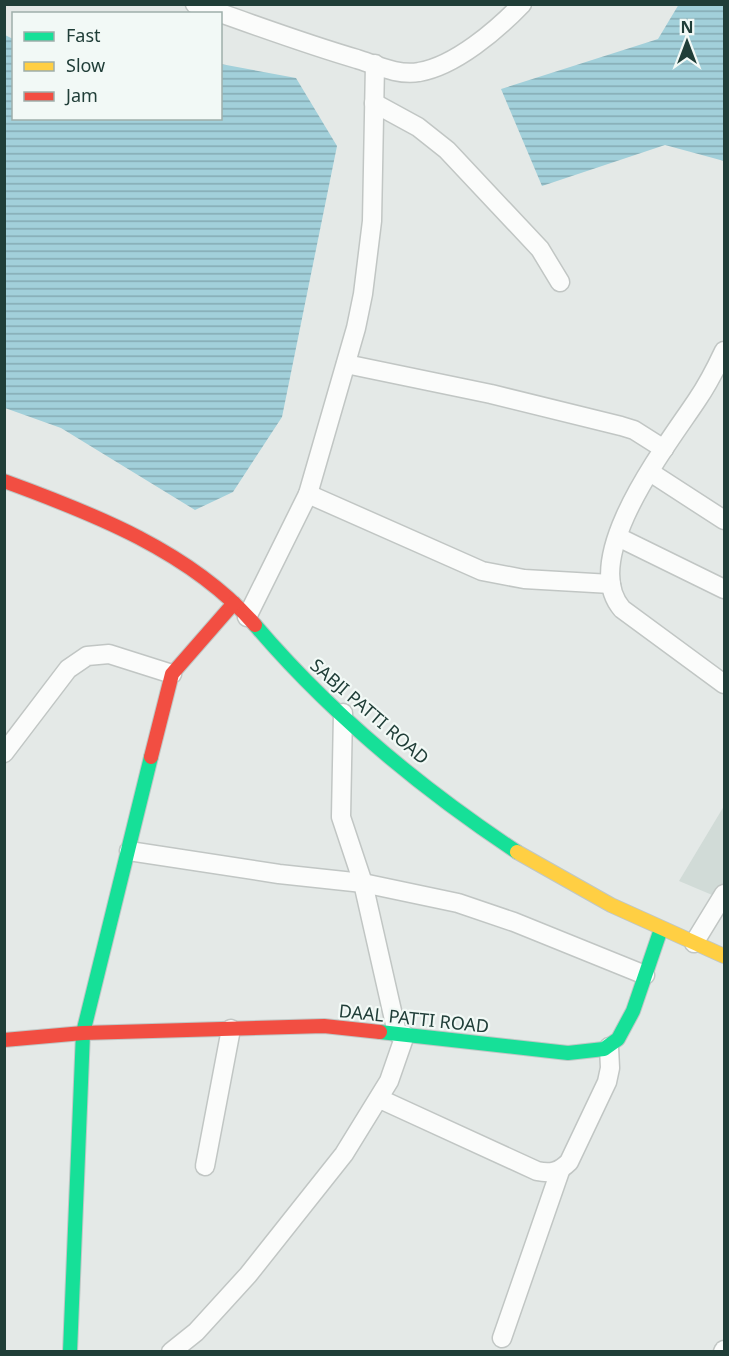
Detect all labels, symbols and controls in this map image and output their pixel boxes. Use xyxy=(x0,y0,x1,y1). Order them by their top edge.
legend xyxy=(12,12,222,120)
north arrow xyxy=(657,12,717,72)
text: N xyxy=(680,16,694,38)
text: Fast xyxy=(66,23,101,47)
text: Slow xyxy=(66,53,105,77)
text: Jam xyxy=(64,83,98,107)
street label: SABJI PATTI ROAD xyxy=(306,653,434,769)
street label: DAAL PATTI ROAD xyxy=(338,998,490,1038)

